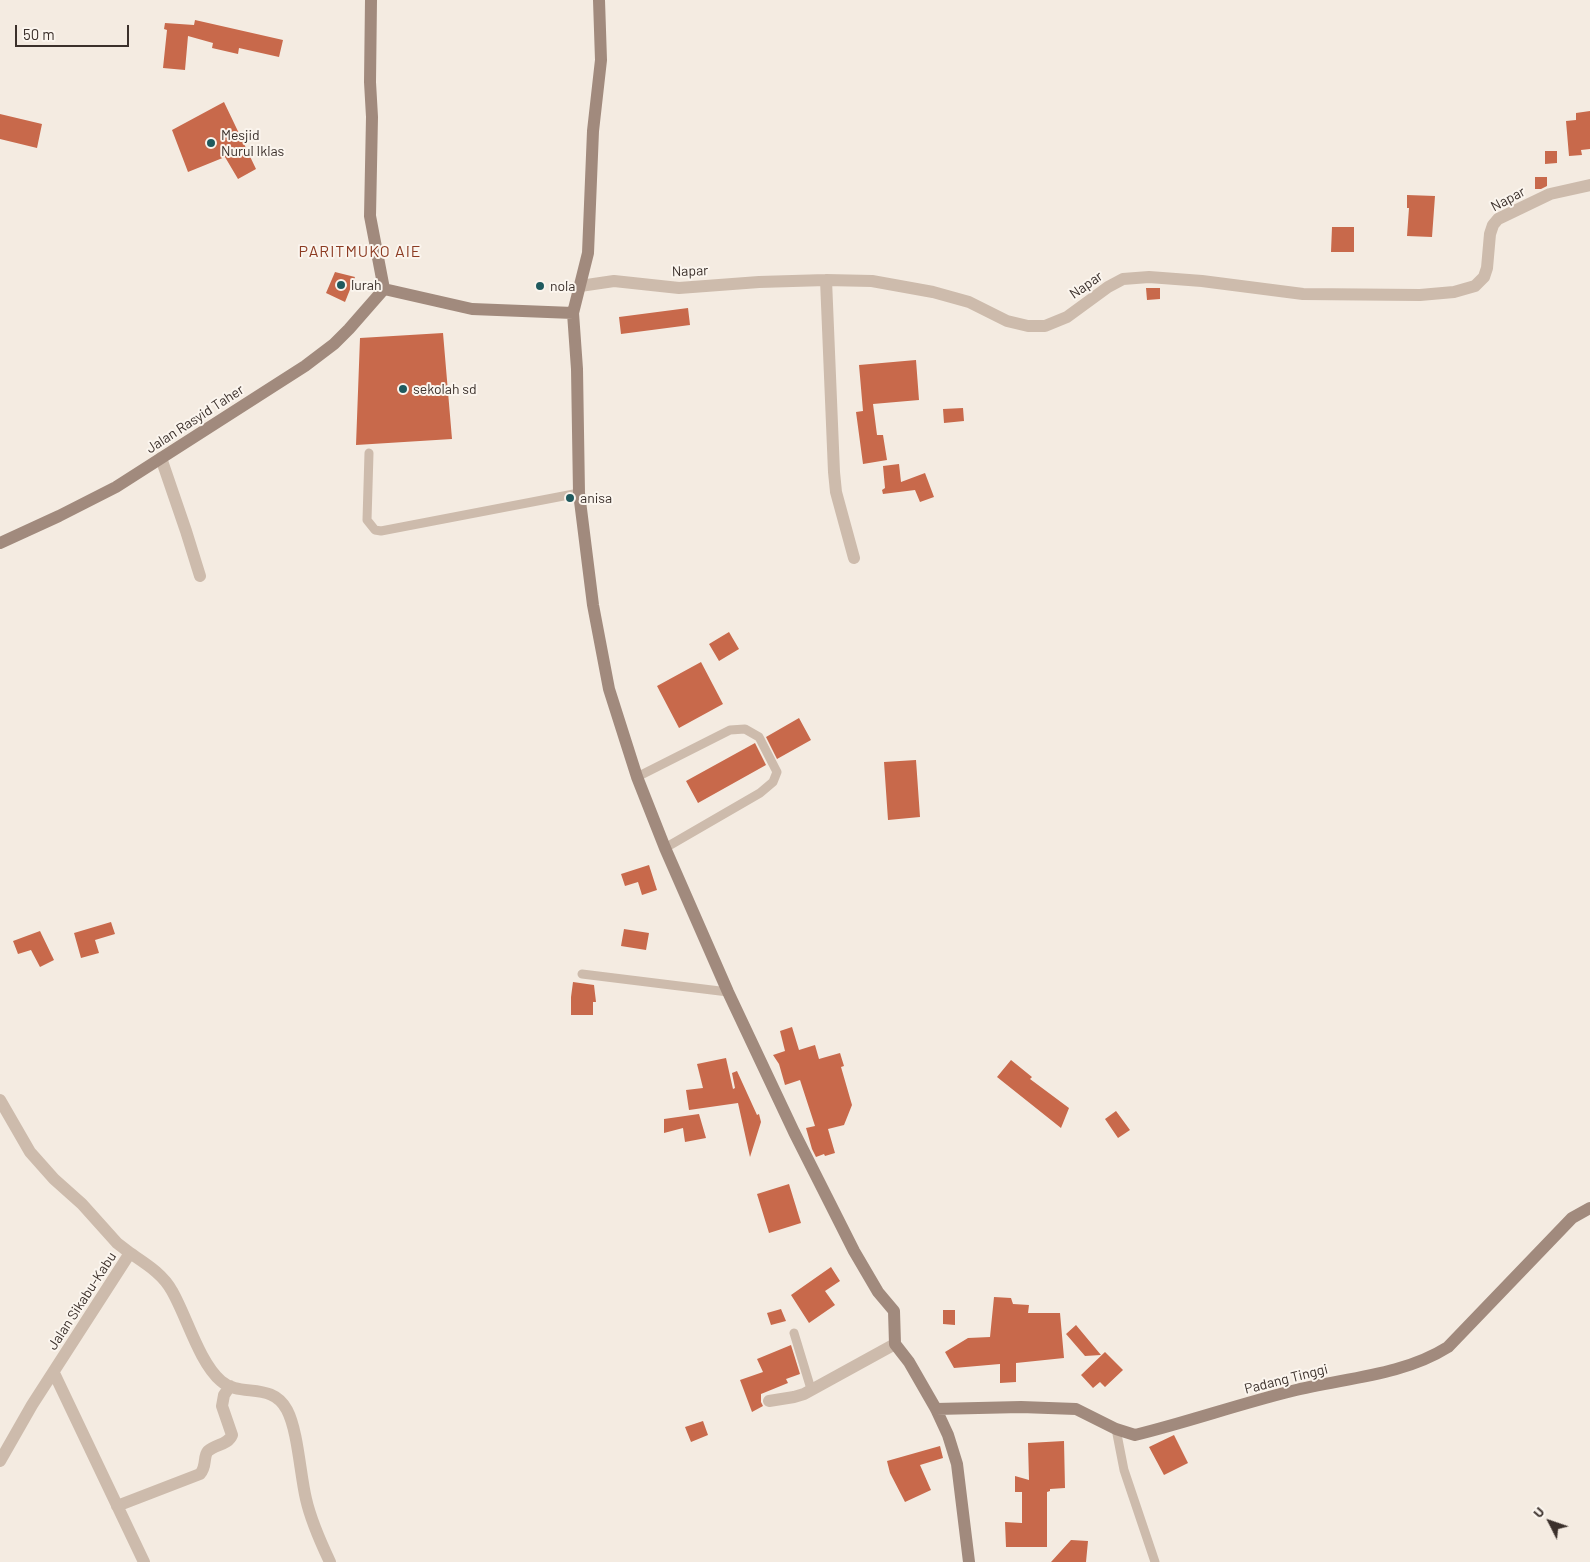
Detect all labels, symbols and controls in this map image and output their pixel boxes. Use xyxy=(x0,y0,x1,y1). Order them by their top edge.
scale bar xyxy=(18,15,131,47)
text: 50 m xyxy=(23,25,55,43)
place label: Mesjid Nurul Iklas xyxy=(221,127,284,160)
marker: Mesjid Nurul Iklas xyxy=(205,137,217,149)
street label: Napar xyxy=(1488,183,1528,215)
district label: PARITMUKO AIE xyxy=(297,242,423,262)
street label: Napar xyxy=(671,262,709,280)
street label: Napar xyxy=(1066,268,1106,302)
place label: lurah xyxy=(351,277,381,293)
place label: nola xyxy=(550,278,575,294)
marker: lurah xyxy=(335,279,347,291)
marker: nola xyxy=(534,280,546,292)
street label: Jalan Rasyid Taher xyxy=(143,381,247,457)
place label: sekolah sd xyxy=(413,381,477,397)
marker: sekolah sd xyxy=(397,383,409,395)
place label: anisa xyxy=(580,490,612,506)
marker: anisa xyxy=(564,492,576,504)
street label: Jalan Sikabu-Kabu xyxy=(44,1249,120,1353)
street label: Padang Tinggi xyxy=(1243,1361,1329,1397)
north arrow xyxy=(1525,1497,1575,1547)
text: U xyxy=(1529,1503,1548,1521)

